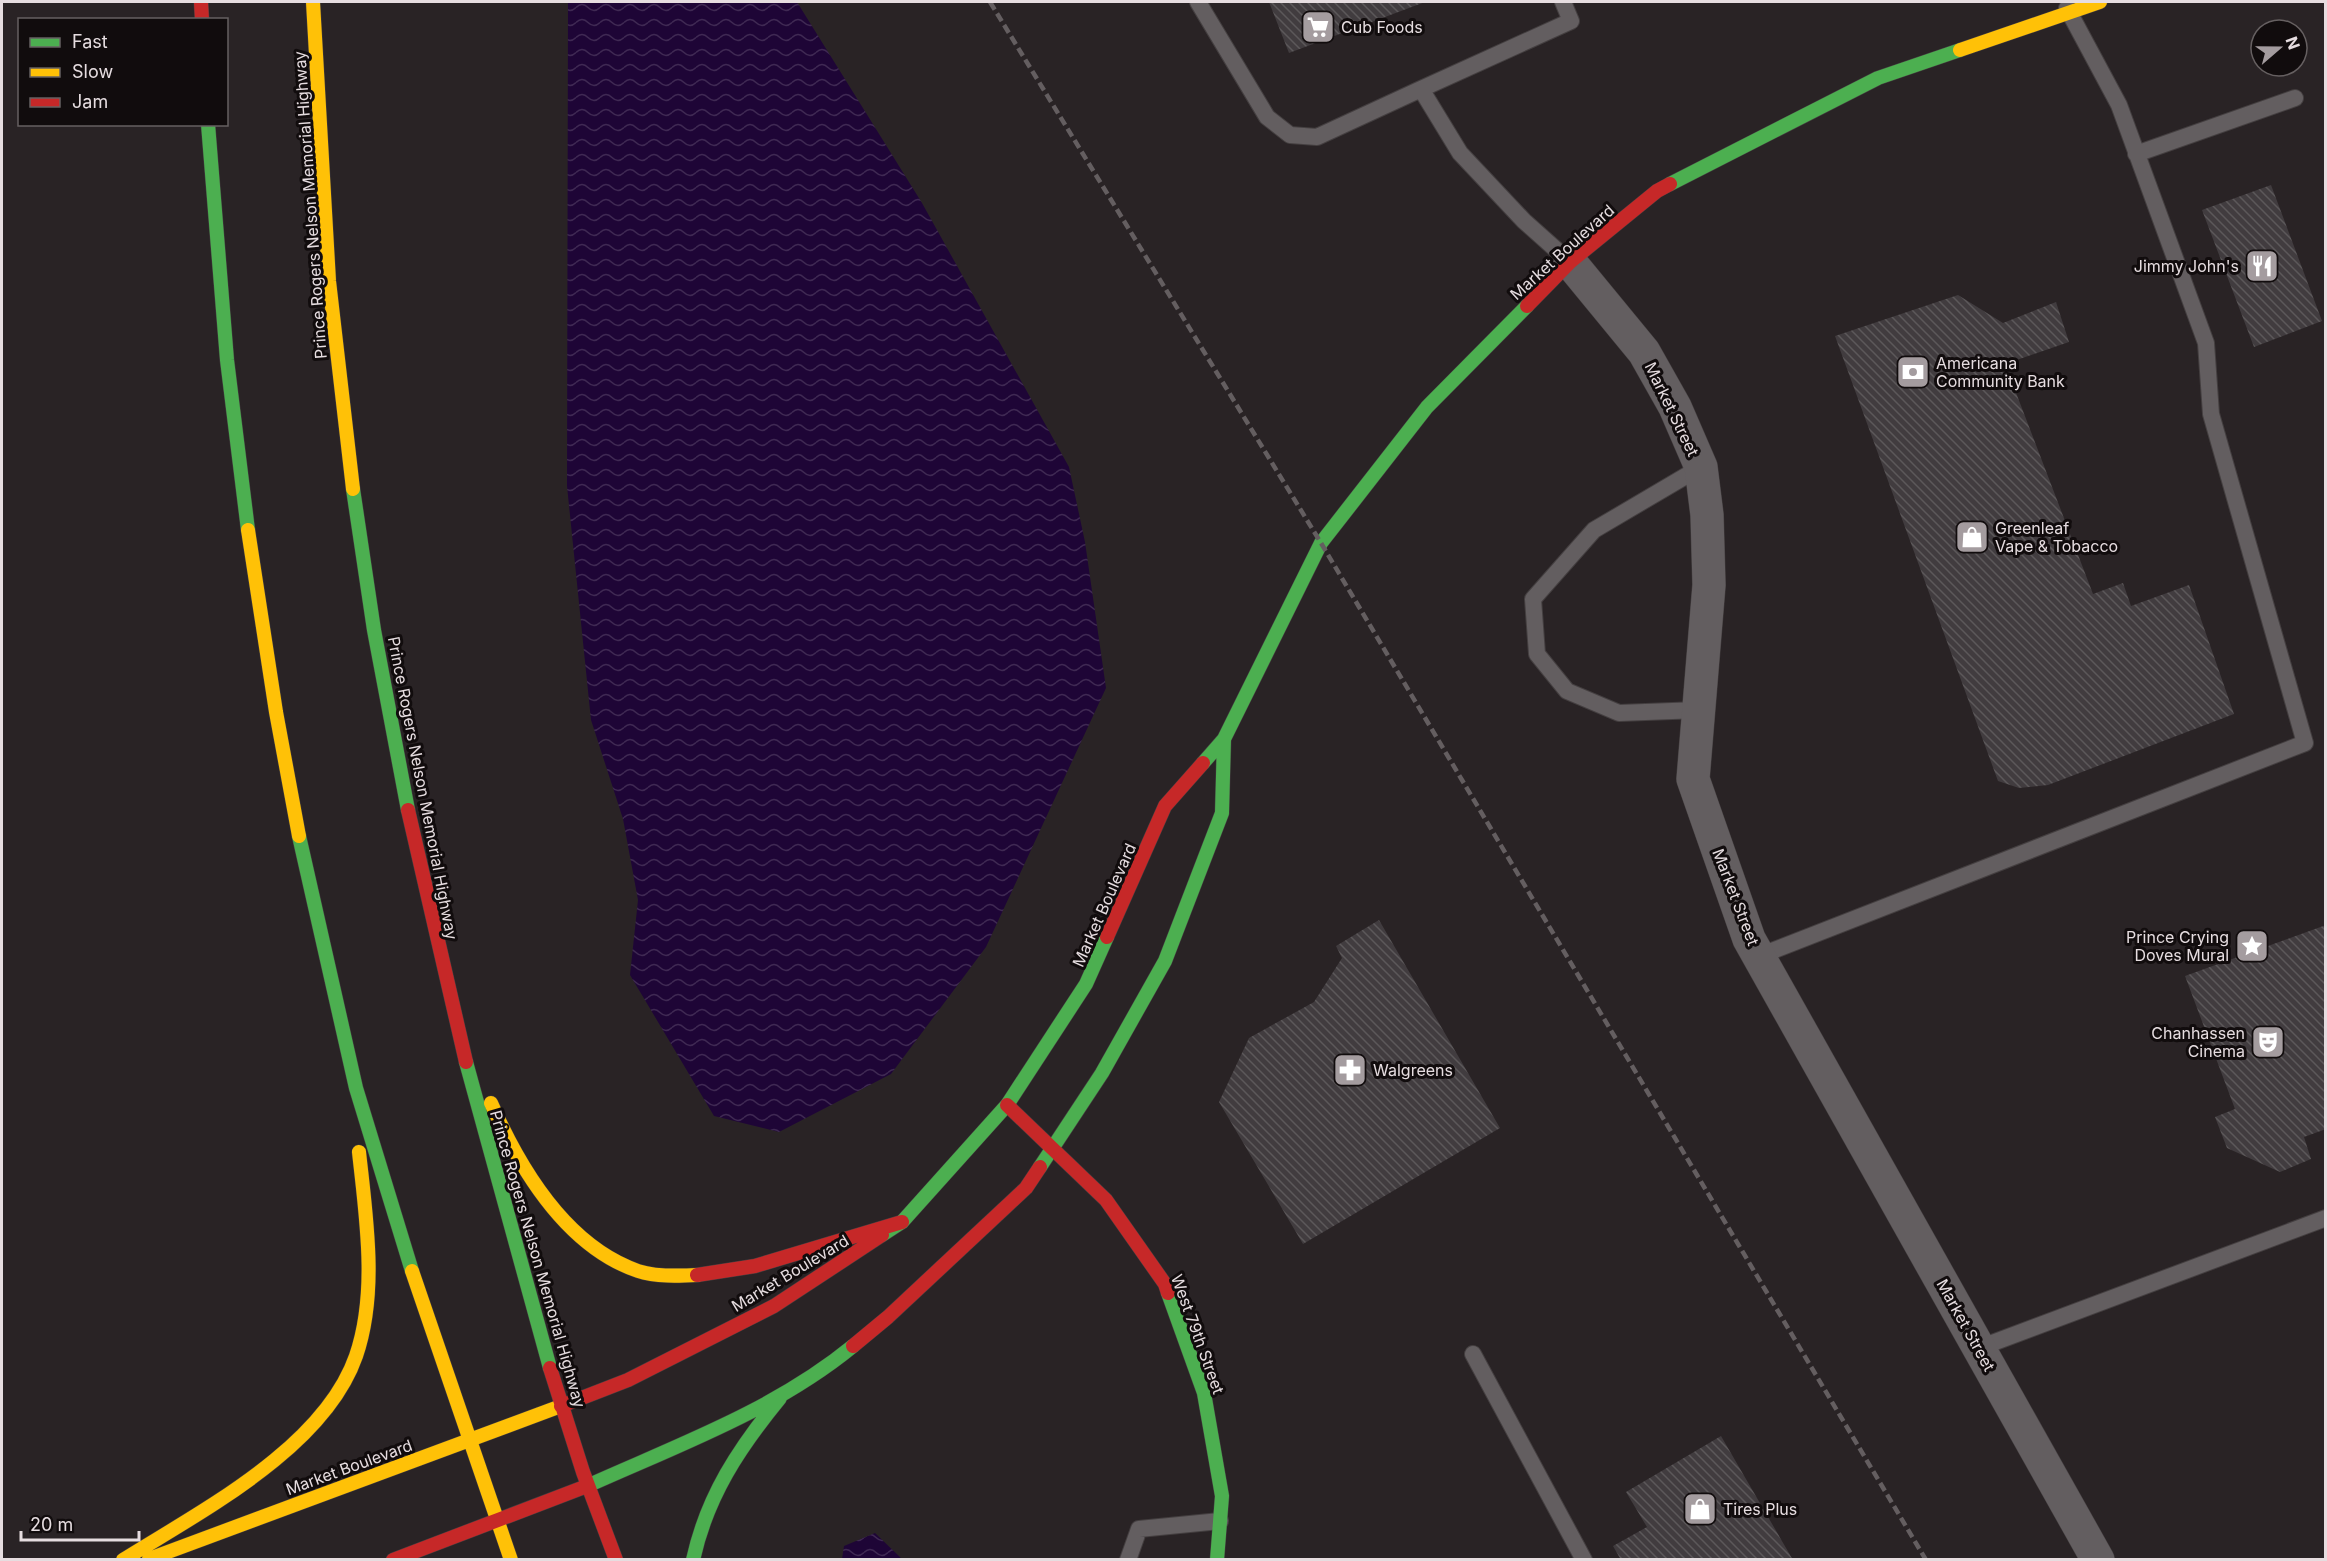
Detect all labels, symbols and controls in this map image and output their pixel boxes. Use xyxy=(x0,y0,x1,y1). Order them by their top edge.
supermarket icon: Cub Foods xyxy=(1300,9,1336,45)
place label: Cub Foods xyxy=(1341,17,1423,37)
legend xyxy=(18,18,228,126)
north arrow xyxy=(2249,18,2309,78)
text: Fast xyxy=(72,31,108,52)
text: N xyxy=(2282,34,2305,52)
street label: Prince Rogers Nelson Memorial Highway xyxy=(289,50,331,360)
text: Slow xyxy=(72,61,113,82)
text: Jam xyxy=(72,91,108,112)
street label: Market Boulevard xyxy=(1506,200,1618,304)
restaurant icon: Jimmy John's xyxy=(2244,248,2280,284)
place label: Jimmy John's xyxy=(2134,256,2239,276)
place label: Americana Community Bank xyxy=(1936,353,2065,391)
bank icon: Americana Community Bank xyxy=(1895,354,1931,390)
street label: Market Street xyxy=(1641,359,1703,459)
place label: Greenleaf Vape & Tobacco xyxy=(1995,518,2118,556)
shop icon: Greenleaf Vape & Tobacco xyxy=(1954,519,1990,555)
street label: Prince Rogers Nelson Memorial Highway xyxy=(384,635,462,941)
street label: Market Boulevard xyxy=(1068,840,1140,970)
street label: Market Street xyxy=(1708,846,1764,948)
place label: Prince Crying Doves Mural xyxy=(2126,927,2229,965)
place icon: Prince Crying Doves Mural xyxy=(2234,928,2270,964)
place label: Chanhassen Cinema xyxy=(2151,1023,2245,1061)
theatre icon: Chanhassen Cinema xyxy=(2250,1024,2286,1060)
pharmacy icon: Walgreens xyxy=(1332,1052,1368,1088)
place label: Walgreens xyxy=(1373,1060,1453,1080)
street label: Prince Rogers Nelson Memorial Highway xyxy=(486,1108,590,1410)
street label: Market Boulevard xyxy=(728,1230,852,1316)
street label: West 79th Street xyxy=(1167,1271,1229,1397)
street label: Market Street xyxy=(1932,1275,2000,1375)
street label: Market Boulevard xyxy=(283,1435,415,1499)
shop icon: Tires Plus xyxy=(1682,1491,1718,1527)
place label: Tires Plus xyxy=(1723,1499,1797,1519)
scale bar xyxy=(21,1504,140,1542)
text: 20 m xyxy=(30,1514,73,1535)

